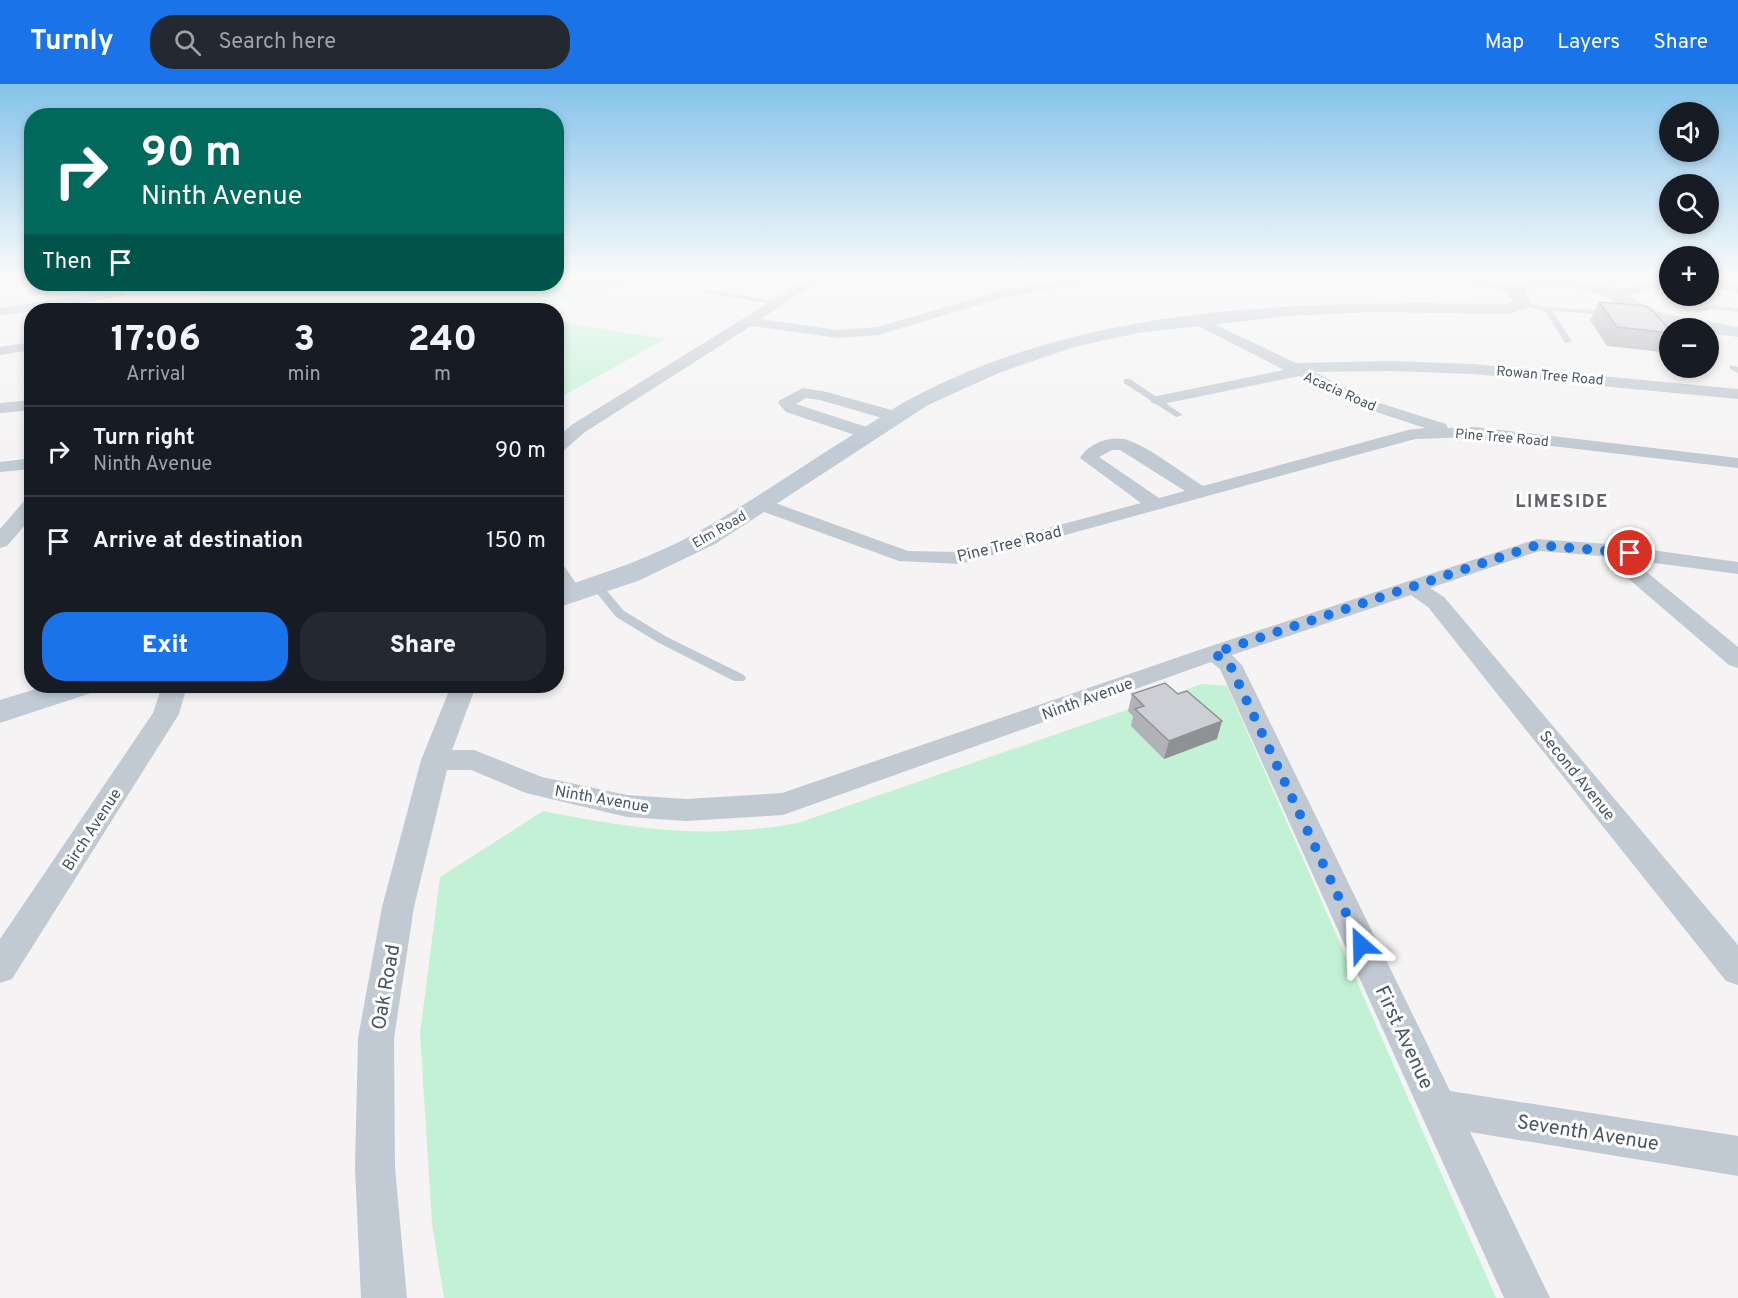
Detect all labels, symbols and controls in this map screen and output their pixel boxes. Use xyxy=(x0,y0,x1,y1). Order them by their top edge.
search box xyxy=(150,15,570,69)
text: Turnly xyxy=(30,24,114,60)
icon: search xyxy=(171,26,204,59)
text: Search here xyxy=(219,29,336,56)
text: Map xyxy=(1485,29,1524,56)
text: Layers xyxy=(1557,29,1620,56)
text: Share xyxy=(1653,29,1708,56)
map controls xyxy=(1659,102,1719,378)
button: sound xyxy=(1659,102,1719,162)
text: 90 m xyxy=(141,128,242,181)
icon: right xyxy=(42,132,120,210)
button: search xyxy=(1659,174,1719,234)
text: Ninth Avenue xyxy=(141,180,302,214)
icon: arrive xyxy=(104,246,137,279)
button: + xyxy=(1659,246,1719,306)
text: Then xyxy=(42,249,92,276)
text: 17:06 xyxy=(111,318,201,364)
text: 3 xyxy=(293,318,315,364)
text: 240 xyxy=(408,318,477,364)
button: − xyxy=(1659,318,1719,378)
text: Arrival xyxy=(126,362,186,388)
text: min xyxy=(288,362,321,388)
text: m xyxy=(434,362,451,388)
street label: Rowan Tree Road xyxy=(1495,363,1604,390)
street label: Acacia Road xyxy=(1301,369,1378,416)
text: Turn right xyxy=(93,425,195,452)
street label: Pine Tree Road xyxy=(1454,426,1549,451)
icon: right xyxy=(42,435,75,468)
text: 90 m xyxy=(495,438,546,465)
text: Ninth Avenue xyxy=(93,452,212,478)
district label: LIMESIDE xyxy=(1515,491,1609,514)
street label: Elm Road xyxy=(690,508,750,553)
street label: Pine Tree Road xyxy=(955,522,1064,568)
icon: arrive xyxy=(42,525,75,558)
pin xyxy=(1604,527,1655,578)
text: Arrive at destination xyxy=(93,528,303,555)
text: 150 m xyxy=(486,528,546,555)
icon: arrive xyxy=(1613,536,1646,569)
button: Exit xyxy=(42,612,288,681)
button: Share xyxy=(300,612,546,681)
street label: Ninth Avenue xyxy=(1039,674,1136,726)
street label: Second Avenue xyxy=(1534,727,1619,825)
street label: Ninth Avenue xyxy=(553,782,650,818)
street label: Birch Avenue xyxy=(59,785,127,875)
position arrow xyxy=(1329,913,1393,977)
street label: Oak Road xyxy=(367,943,407,1032)
street label: First Avenue xyxy=(1368,982,1439,1094)
street label: Seventh Avenue xyxy=(1515,1110,1660,1158)

